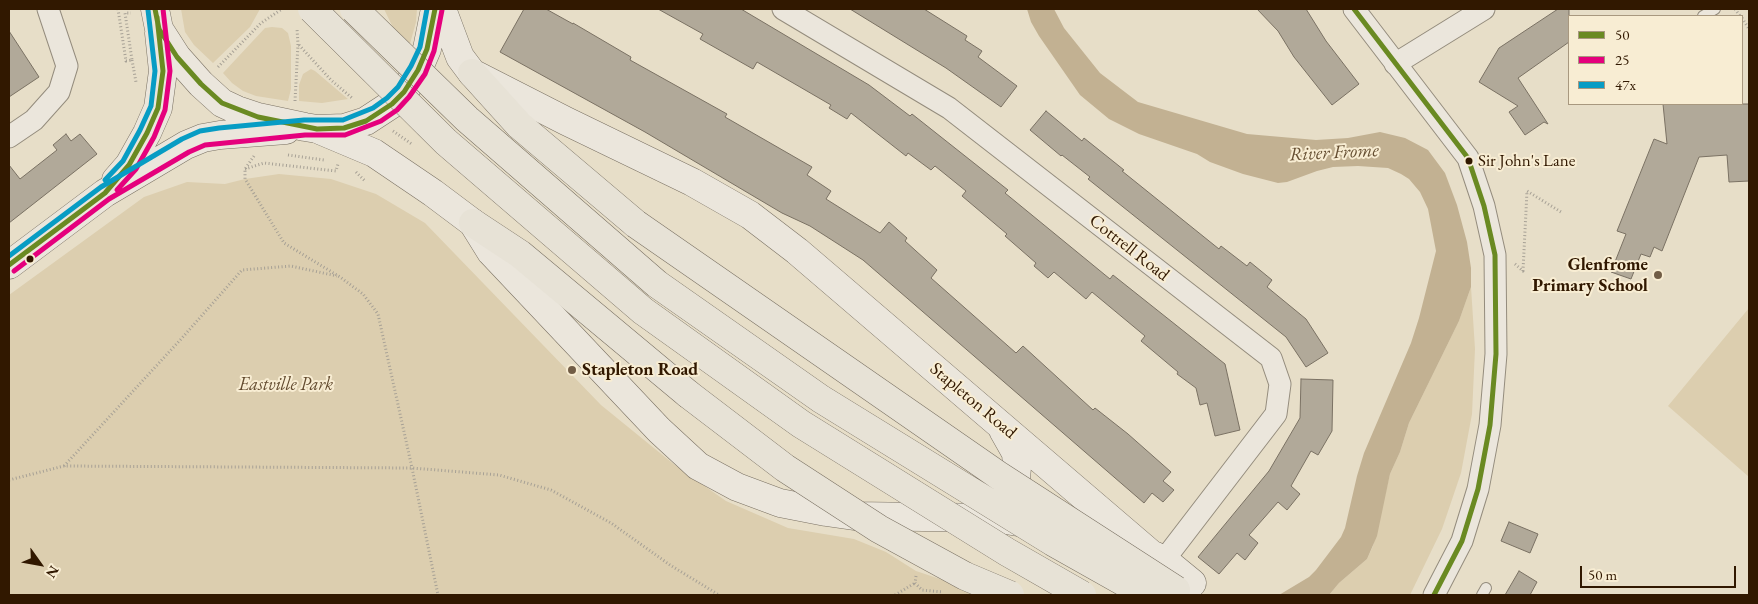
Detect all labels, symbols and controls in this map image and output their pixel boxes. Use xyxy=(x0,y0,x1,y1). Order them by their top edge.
legend xyxy=(1568,15,1743,105)
text: 50 xyxy=(1615,25,1629,44)
text: 25 xyxy=(1615,50,1629,69)
text: 47x xyxy=(1615,75,1636,94)
water label: River Frome xyxy=(1289,139,1379,167)
place label: Sir John's Lane xyxy=(1478,151,1575,171)
marker: Sir John's Lane xyxy=(1464,156,1474,166)
street label: Cottrell Road xyxy=(1085,210,1173,286)
unlabelled marker xyxy=(25,254,35,264)
place label: Glenfrome Primary School xyxy=(1532,254,1648,296)
marker: Glenfrome Primary School xyxy=(1652,269,1664,281)
street label: Stapleton Road xyxy=(925,358,1021,444)
place label: Stapleton Road xyxy=(582,359,698,381)
marker: Stapleton Road xyxy=(566,364,578,376)
park label: Eastville Park xyxy=(239,374,333,396)
north arrow xyxy=(15,539,65,589)
scale bar xyxy=(1583,556,1739,588)
text: N xyxy=(42,562,63,582)
text: 50 m xyxy=(1588,565,1617,584)

